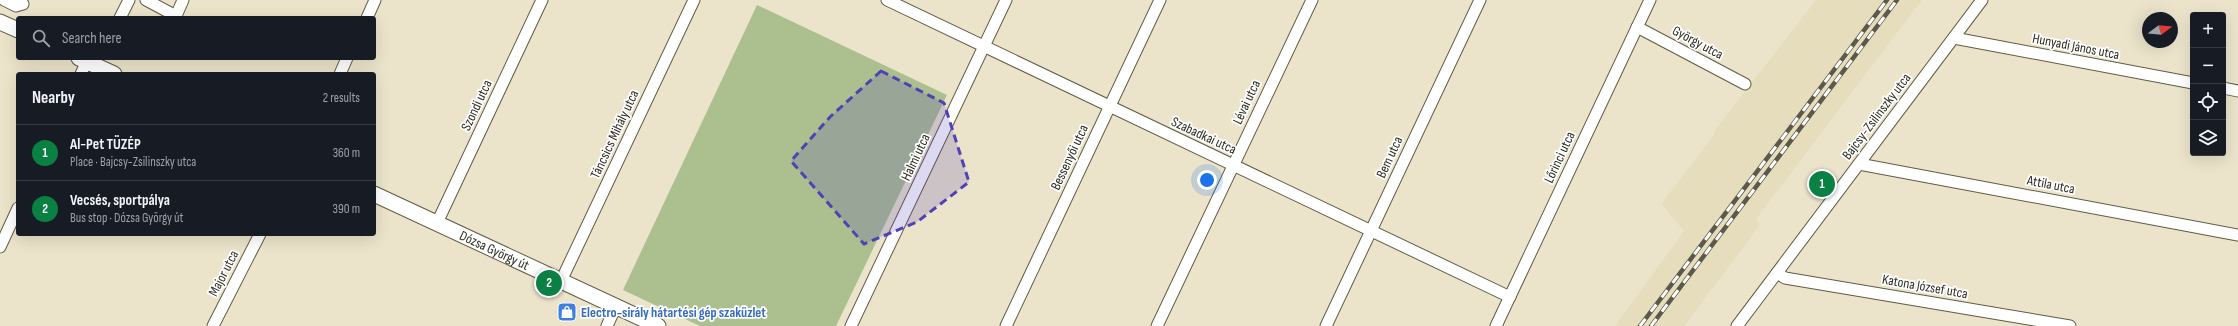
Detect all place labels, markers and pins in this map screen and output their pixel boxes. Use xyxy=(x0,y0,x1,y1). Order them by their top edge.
pin: 1 xyxy=(1809,169,1835,199)
pin: 2 xyxy=(536,268,562,298)
shop icon: Electro-sirály hátartési gép szaküzlet xyxy=(556,301,578,323)
place label: Electro-sirály hátartési gép szaküzlet xyxy=(581,304,766,321)

